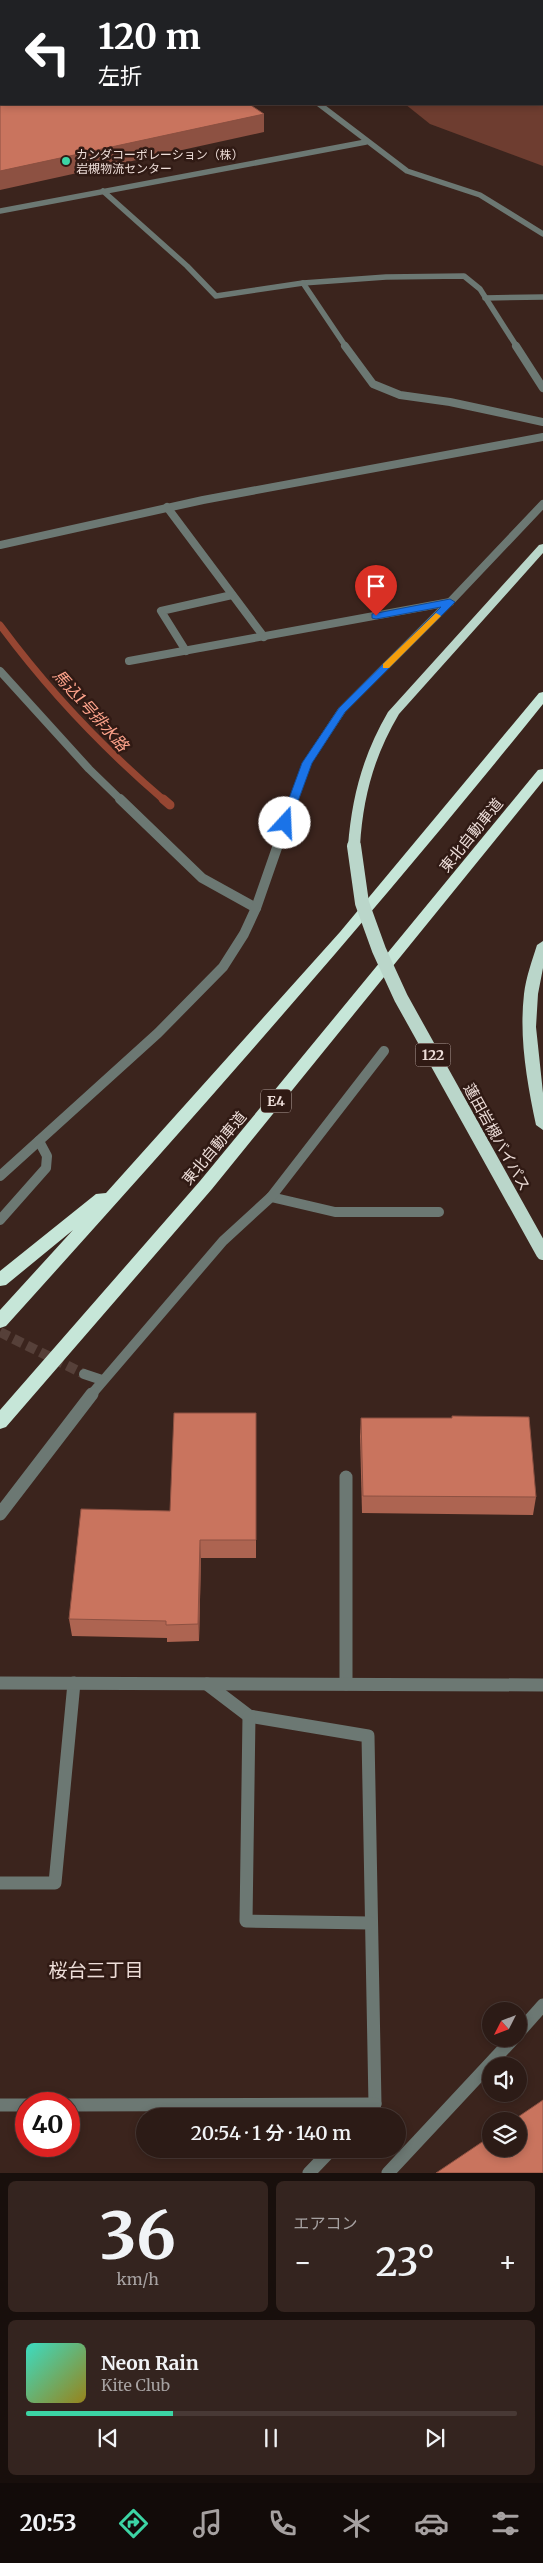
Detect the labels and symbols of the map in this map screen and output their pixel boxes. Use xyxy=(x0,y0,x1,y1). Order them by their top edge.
place label: カンダコーポレーション（株） 岩槻物流センター xyxy=(76,147,244,176)
marker: カンダコーポレーション（株） 岩槻物流センター xyxy=(60,155,72,167)
pin xyxy=(355,565,397,616)
water label: 馬込1号排水路 xyxy=(49,665,134,756)
street label: 東北自動車道 xyxy=(435,794,507,876)
position arrow xyxy=(258,796,310,848)
road number: 122 xyxy=(416,1044,450,1066)
street label: 蓮田岩槻バイパス xyxy=(460,1080,534,1194)
road number: E4 xyxy=(261,1090,291,1112)
street label: 東北自動車道 xyxy=(178,1107,250,1189)
district label: 桜台三丁目 xyxy=(48,1958,144,1982)
north arrow xyxy=(482,2002,528,2048)
speed limit sign: 40 xyxy=(15,2092,80,2157)

